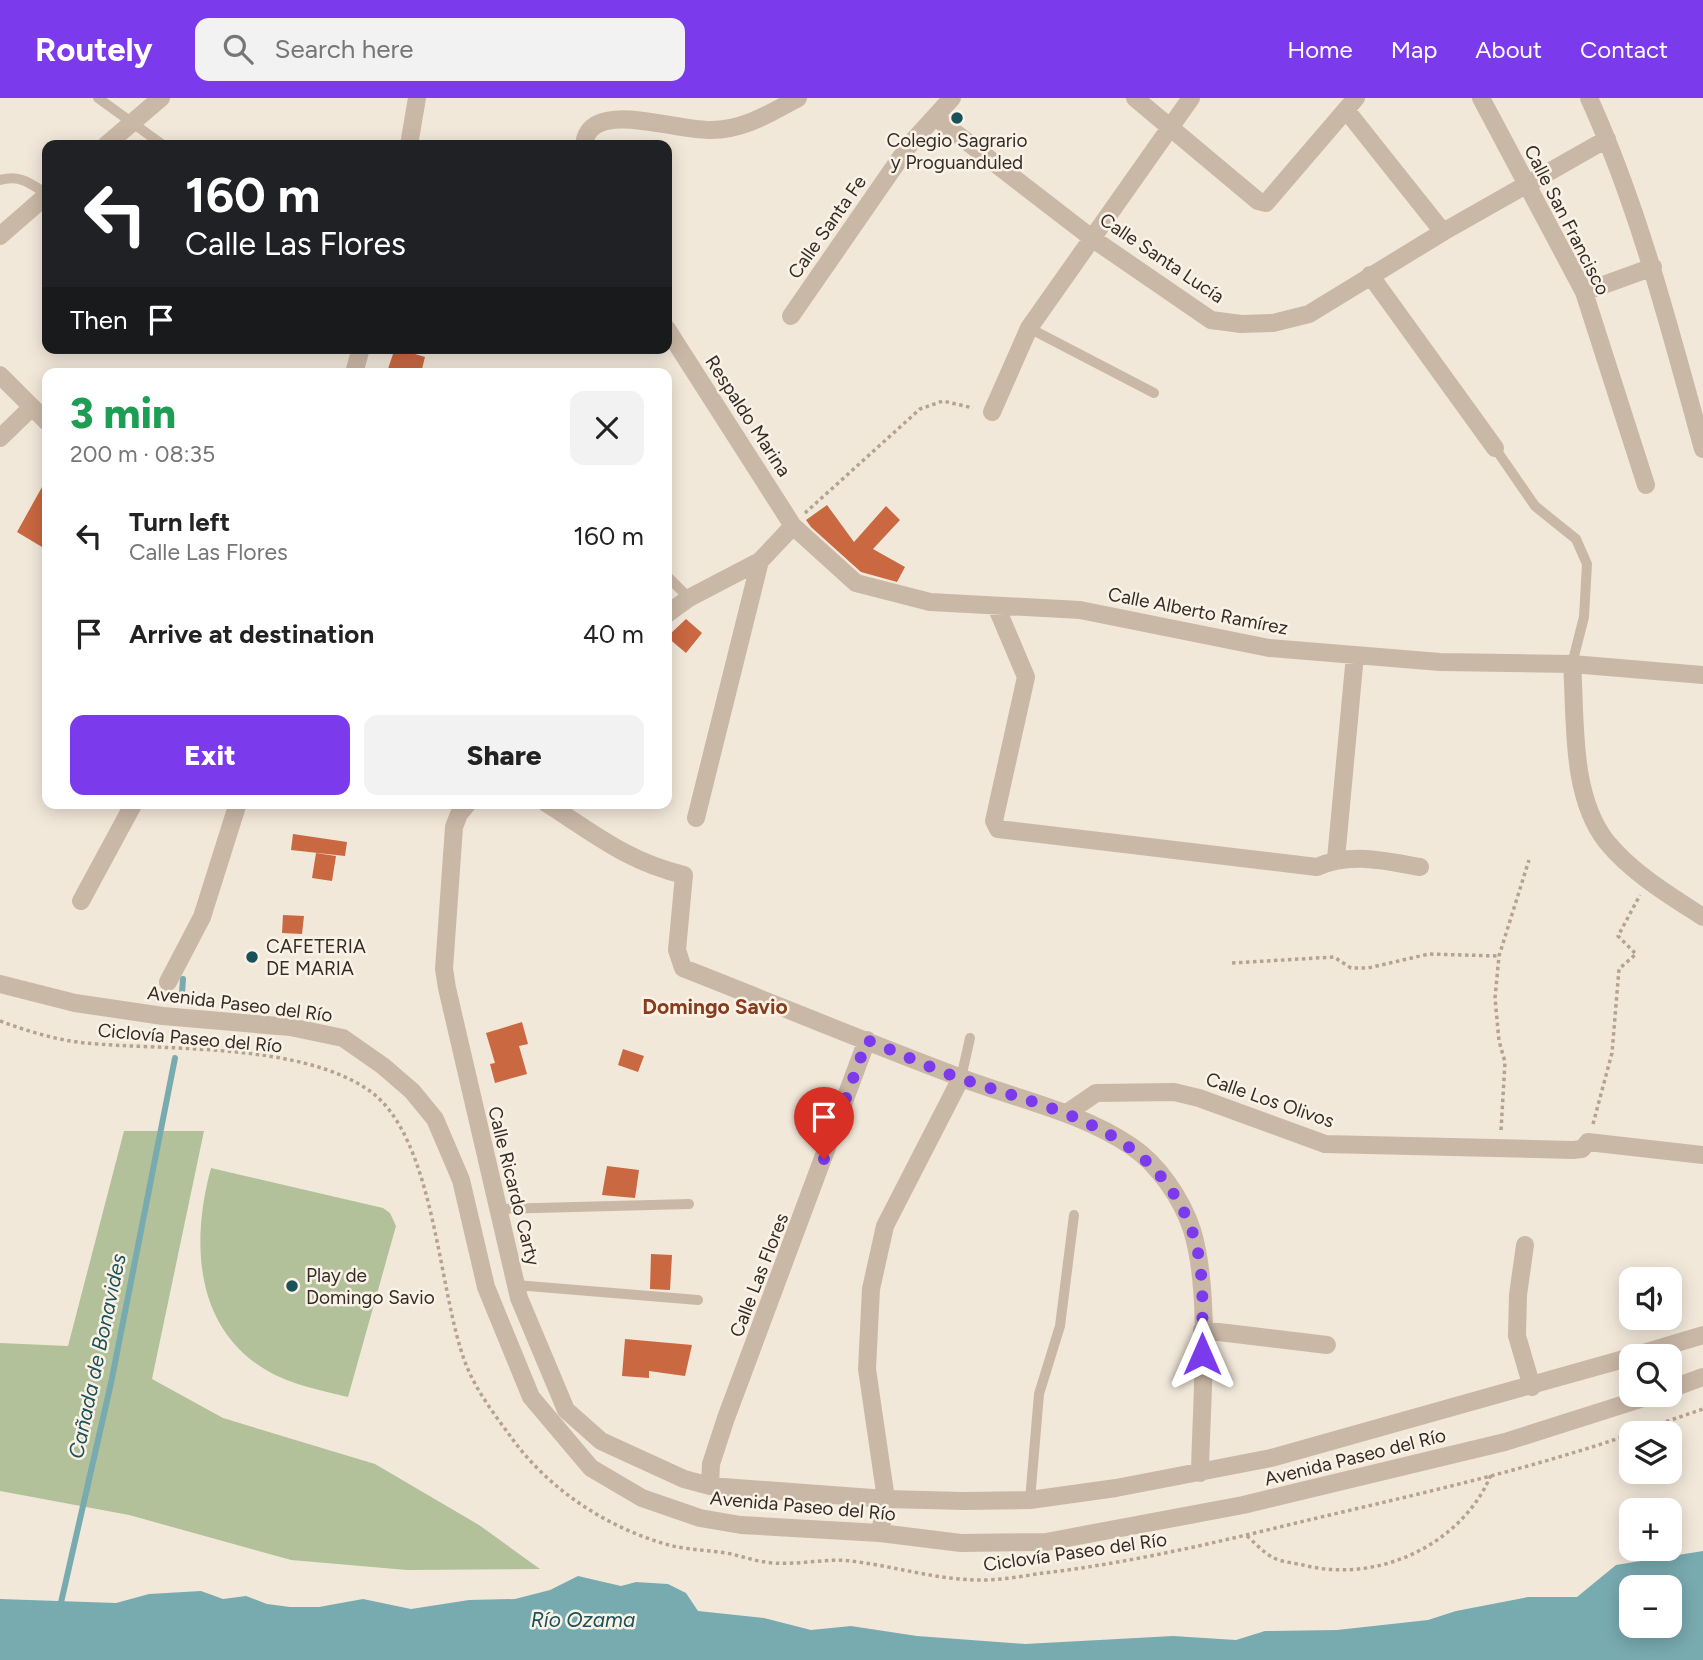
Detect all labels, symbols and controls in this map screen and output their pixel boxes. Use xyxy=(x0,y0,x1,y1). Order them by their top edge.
search box xyxy=(195,18,685,81)
text: Routely xyxy=(35,30,153,69)
icon: search xyxy=(219,30,257,68)
text: Search here xyxy=(275,33,414,65)
text: Home xyxy=(1287,35,1353,64)
text: Map xyxy=(1391,35,1437,64)
text: About xyxy=(1475,35,1542,64)
text: Contact xyxy=(1580,35,1668,64)
marker: Colegio Sagrario y Proguanduled xyxy=(949,110,965,126)
place label: Colegio Sagrario y Proguanduled xyxy=(886,129,1028,174)
street label: Calle San Francisco xyxy=(1519,141,1615,299)
text: 160 m xyxy=(185,165,320,224)
icon: left xyxy=(70,168,161,259)
street label: Calle Santa Fe xyxy=(783,171,871,283)
street label: Calle Santa Lucía xyxy=(1095,208,1229,308)
text: Calle Las Flores xyxy=(185,225,406,263)
icon: arrive xyxy=(142,301,180,339)
text: Then xyxy=(70,304,128,336)
street label: Respaldo Marina xyxy=(700,351,796,481)
text: 3 min xyxy=(70,388,176,439)
button: close xyxy=(570,391,644,465)
text: 200 m · 08:35 xyxy=(70,440,215,468)
text: Turn left xyxy=(129,506,230,538)
icon: left xyxy=(70,517,108,555)
text: 160 m xyxy=(573,520,644,552)
text: Calle Las Flores xyxy=(129,538,288,566)
street label: Calle Alberto Ramírez xyxy=(1106,582,1290,640)
icon: arrive xyxy=(70,615,108,653)
text: Arrive at destination xyxy=(129,618,374,650)
text: 40 m xyxy=(583,618,644,650)
button: Exit xyxy=(70,715,350,795)
button: Share xyxy=(364,715,644,795)
place label: CAFETERIA DE MARIA xyxy=(266,935,366,980)
marker: CAFETERIA DE MARIA xyxy=(244,949,260,965)
street label: Avenida Paseo del Río xyxy=(146,981,334,1027)
district label: Domingo Savio xyxy=(642,994,788,1019)
street label: Ciclovía Paseo del Río xyxy=(97,1018,283,1058)
street label: Calle Los Olivos xyxy=(1203,1067,1337,1133)
pin xyxy=(794,1087,854,1159)
icon: arrive xyxy=(805,1098,843,1136)
street label: Calle Ricardo Carty xyxy=(483,1104,545,1268)
street label: Calle Las Flores xyxy=(725,1210,793,1340)
water label: Cañada de Bonavides xyxy=(63,1251,131,1461)
place label: Play de Domingo Savio xyxy=(306,1264,435,1309)
map controls xyxy=(1619,1267,1682,1638)
button: sound xyxy=(1619,1267,1682,1330)
marker: Play de Domingo Savio xyxy=(284,1278,300,1294)
position arrow xyxy=(1165,1317,1239,1391)
button: search xyxy=(1619,1344,1682,1407)
button: layers xyxy=(1619,1421,1682,1484)
street label: Avenida Paseo del Río xyxy=(1262,1423,1448,1491)
street label: Avenida Paseo del Río xyxy=(709,1486,897,1526)
button: + xyxy=(1619,1498,1682,1561)
street label: Ciclovía Paseo del Río xyxy=(982,1528,1168,1576)
button: − xyxy=(1619,1575,1682,1638)
water label: Río Ozama xyxy=(531,1607,635,1632)

